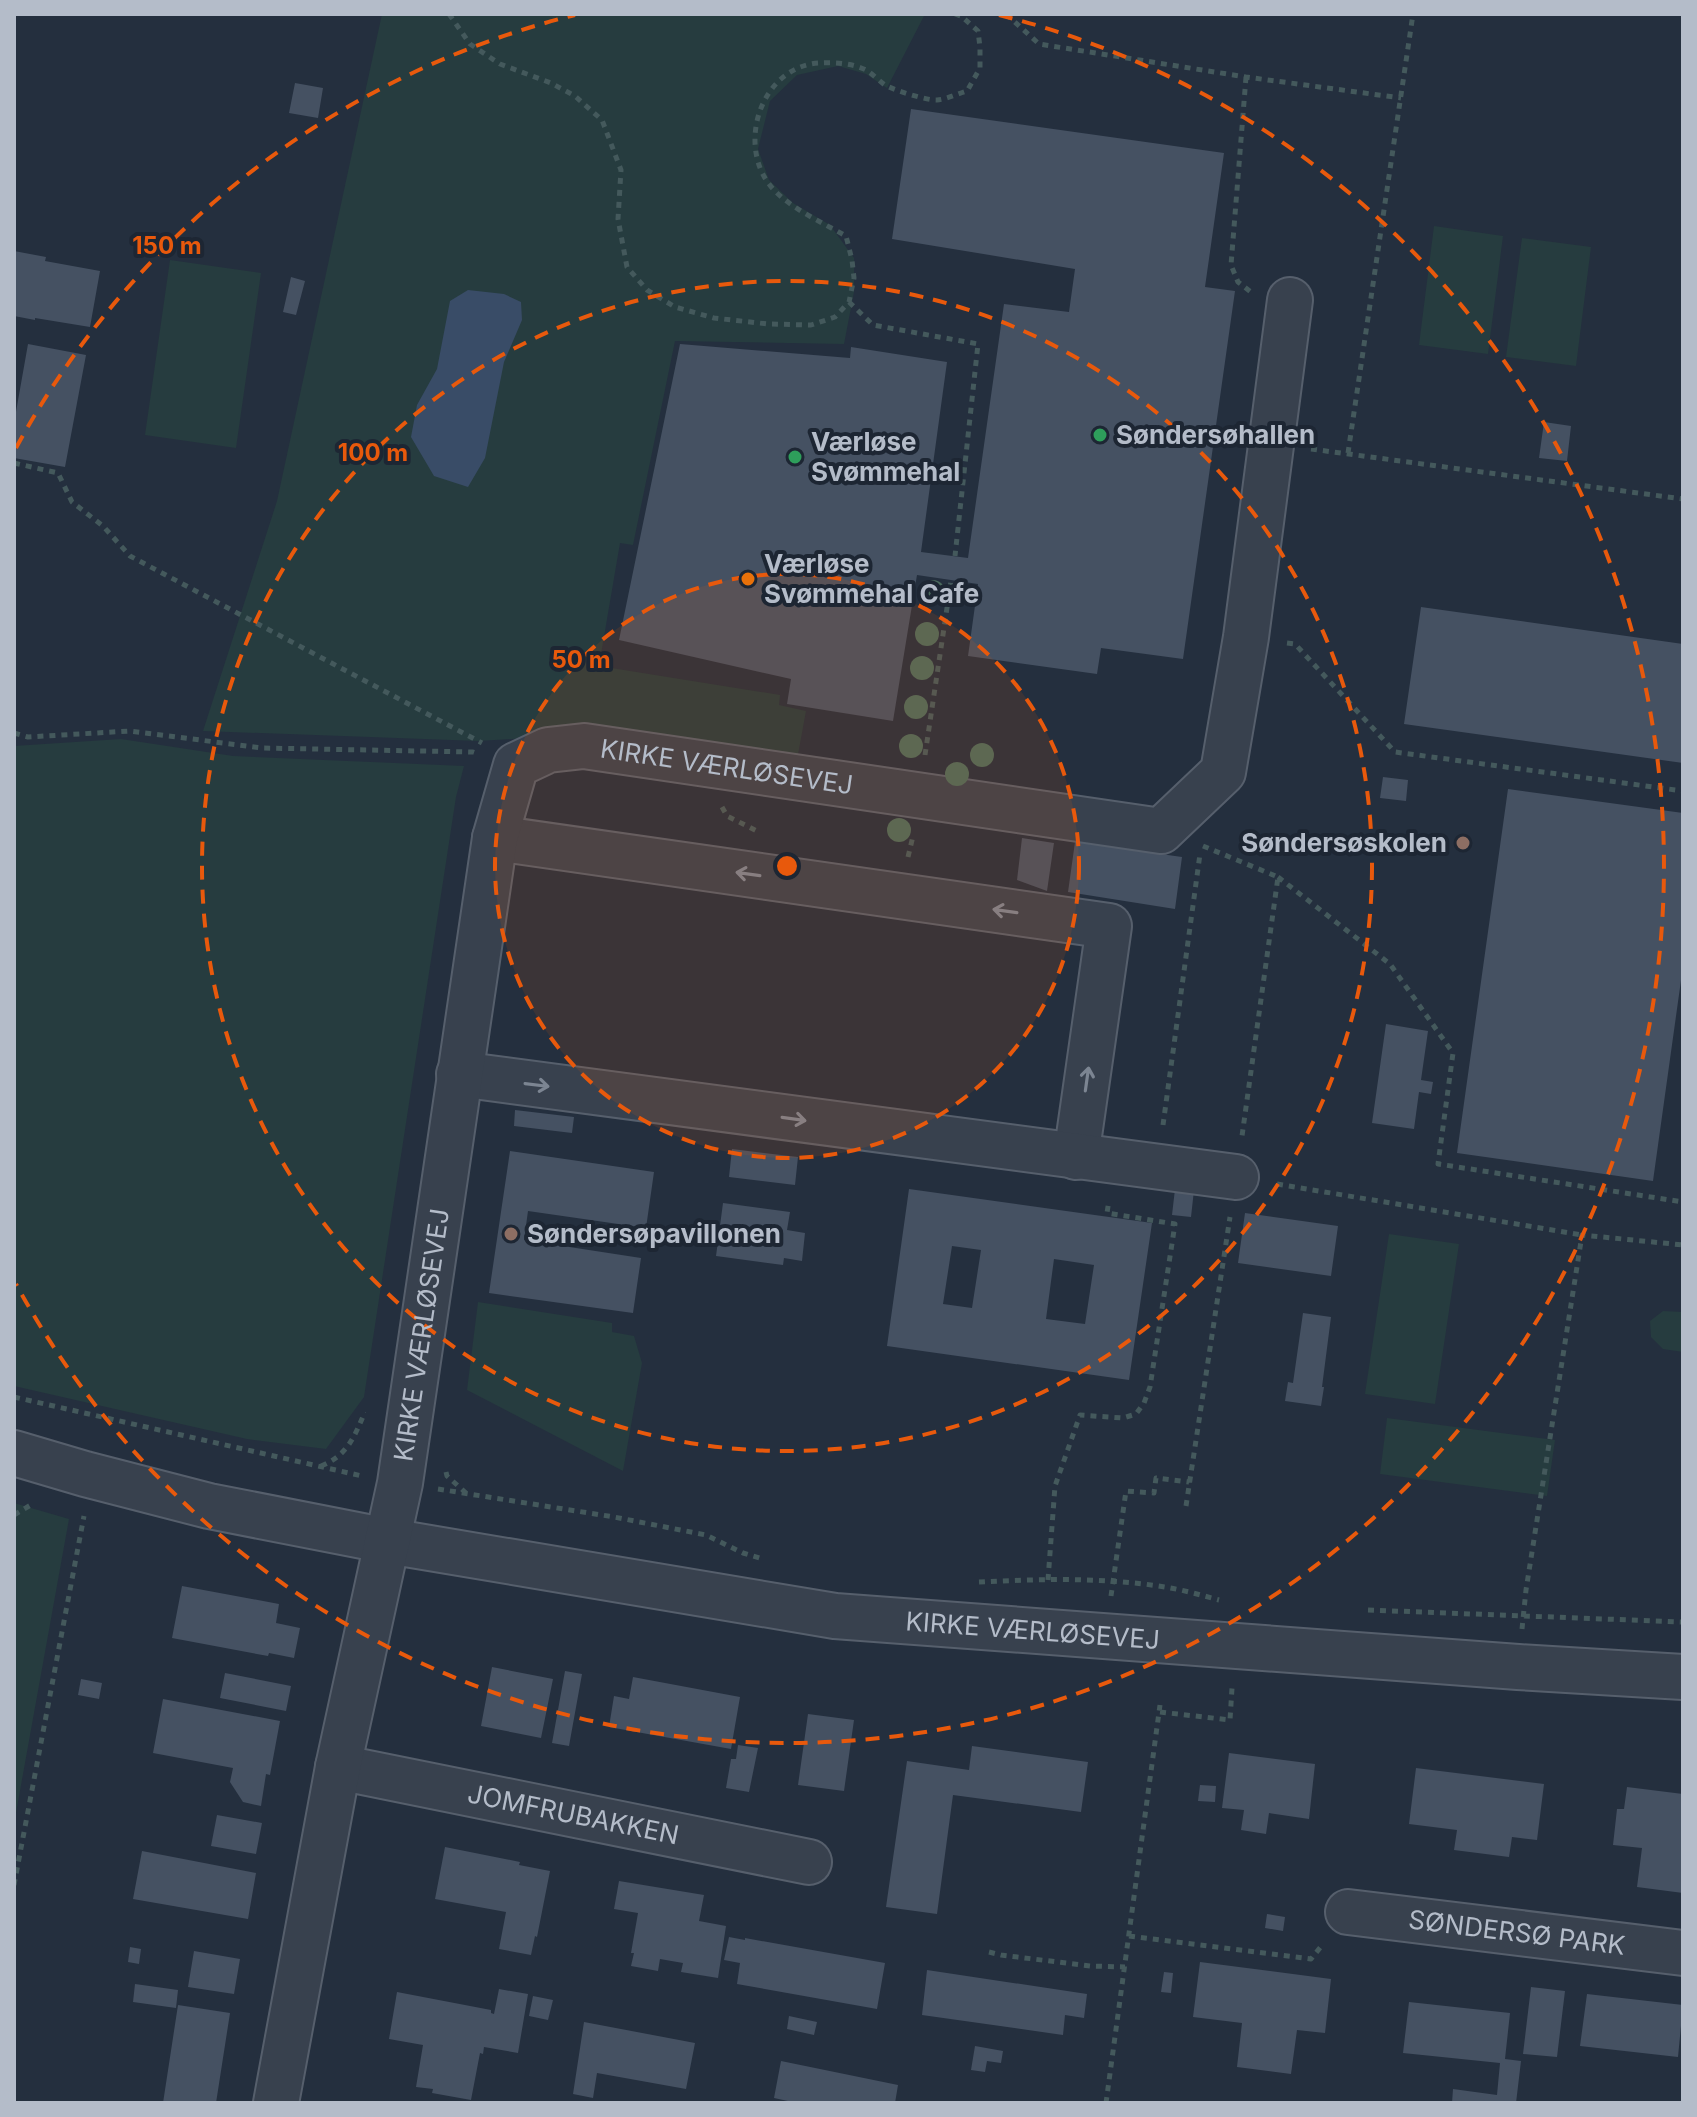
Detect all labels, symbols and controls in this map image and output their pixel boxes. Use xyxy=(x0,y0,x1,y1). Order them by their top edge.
text: 150 m xyxy=(132,231,202,260)
place label: Søndersøhallen xyxy=(1116,419,1315,450)
place label: Værløse Svømmehal xyxy=(811,426,960,487)
marker: Søndersøhallen xyxy=(1091,426,1109,444)
text: 100 m xyxy=(338,438,408,467)
marker: Værløse Svømmehal xyxy=(786,448,804,466)
place label: Værløse Svømmehal Cafe xyxy=(764,548,979,609)
marker: Værløse Svømmehal Cafe xyxy=(739,570,757,588)
text: 50 m xyxy=(551,645,611,674)
street label: KIRKE VÆRLØSEVEJ xyxy=(598,733,855,800)
place label: Søndersøskolen xyxy=(1241,827,1447,858)
marker: Søndersøskolen xyxy=(1454,834,1472,852)
centre of rings xyxy=(773,852,801,880)
one-way arrow xyxy=(736,866,761,881)
one-way arrow xyxy=(993,903,1018,918)
one-way arrow xyxy=(1080,1067,1095,1093)
one-way arrow xyxy=(523,1077,549,1092)
one-way arrow xyxy=(781,1112,806,1127)
street label: KIRKE VÆRLØSEVEJ xyxy=(387,1206,455,1463)
place label: Søndersøpavillonen xyxy=(527,1218,781,1249)
marker: Søndersøpavillonen xyxy=(502,1225,520,1243)
street label: KIRKE VÆRLØSEVEJ xyxy=(904,1605,1161,1655)
street label: JOMFRUBAKKEN xyxy=(465,1778,682,1850)
street label: SØNDERSØ PARK xyxy=(1407,1904,1627,1961)

